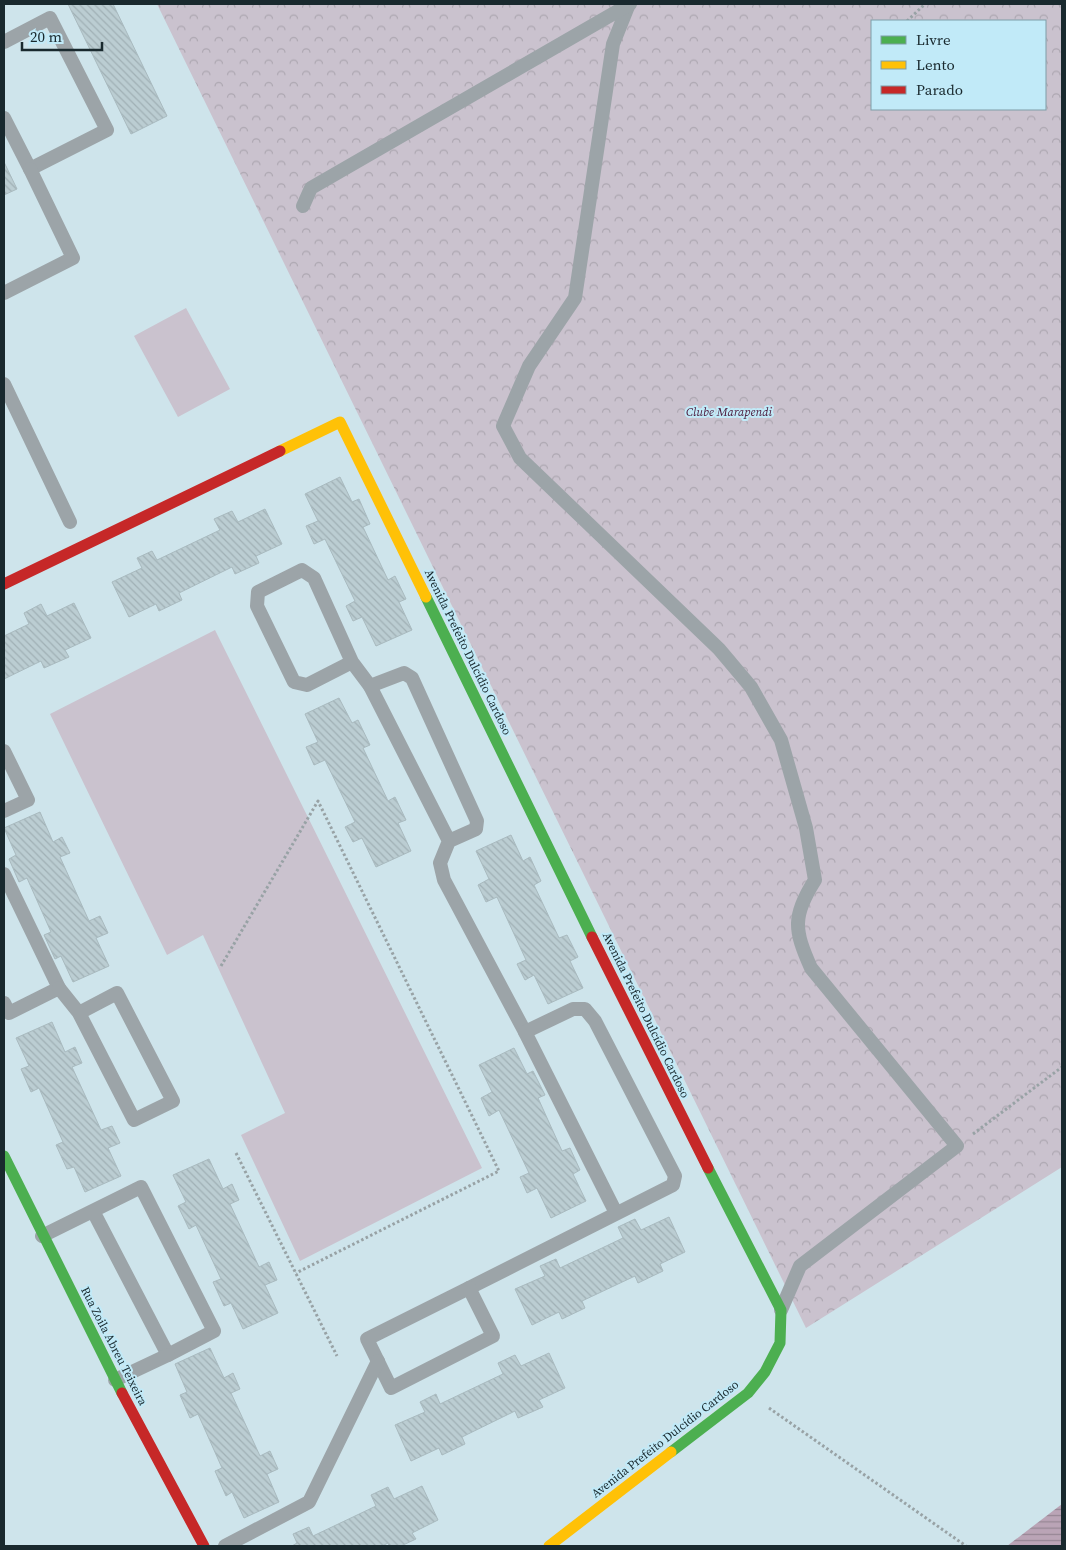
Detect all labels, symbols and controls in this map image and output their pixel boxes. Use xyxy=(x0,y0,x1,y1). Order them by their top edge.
scale bar xyxy=(22,20,102,52)
legend xyxy=(871,20,1046,110)
text: 20 m xyxy=(30,26,62,47)
text: Livre xyxy=(916,29,951,50)
text: Lento xyxy=(916,54,955,75)
text: Parado xyxy=(916,79,963,100)
park label: Clube Marapendi xyxy=(686,404,772,420)
street label: Avenida Prefeito Dulcídio Cardoso xyxy=(421,566,515,738)
street label: Avenida Prefeito Dulcídio Cardoso xyxy=(599,929,693,1101)
street label: Rua Zoila Abreu Teixeira xyxy=(77,1284,151,1409)
street label: Avenida Prefeito Dulcídio Cardoso xyxy=(588,1376,742,1502)

